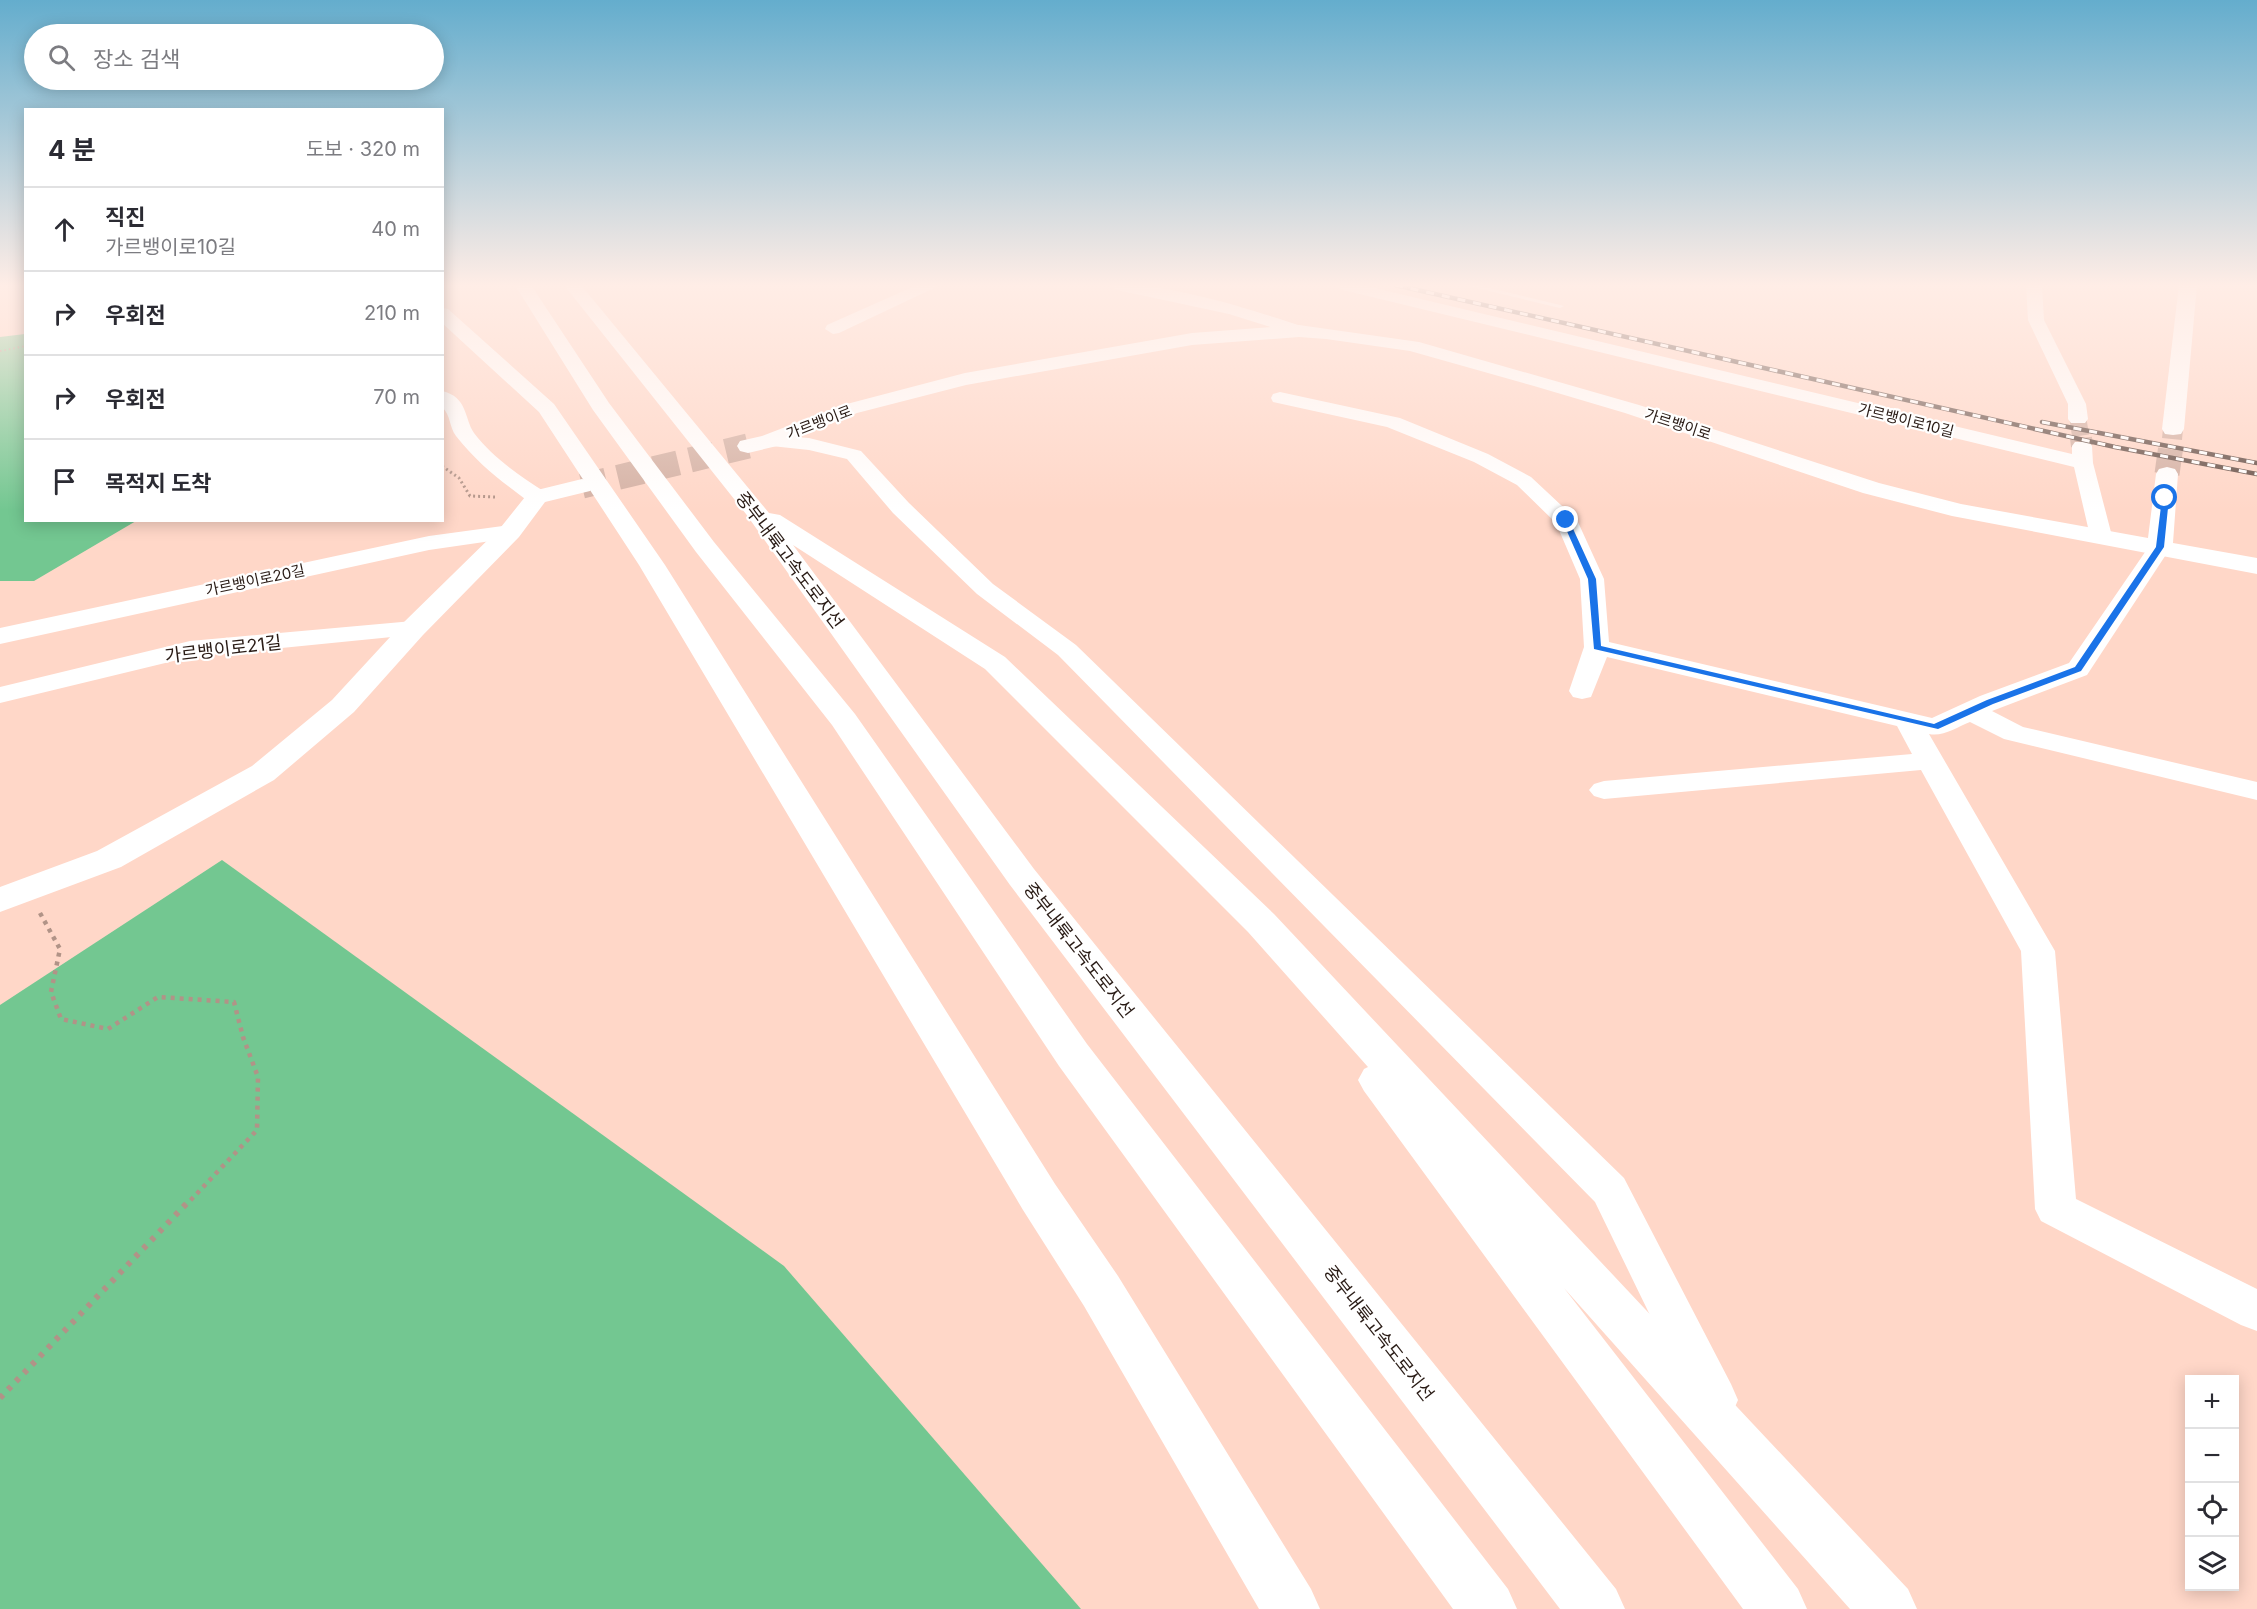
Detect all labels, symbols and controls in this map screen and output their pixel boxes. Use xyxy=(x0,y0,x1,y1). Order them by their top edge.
search box xyxy=(24,24,444,90)
icon: search xyxy=(45,41,78,74)
text: 장소 검색 xyxy=(93,46,180,72)
text: 4 분 xyxy=(48,134,96,165)
text: 도보 · 320 m xyxy=(306,137,420,161)
text: 직진 xyxy=(105,204,145,230)
icon: ahead xyxy=(48,213,81,246)
text: 40 m xyxy=(371,217,420,241)
text: 가르뱅이로10길 xyxy=(105,235,236,259)
icon: right xyxy=(48,297,81,330)
text: 210 m xyxy=(364,301,420,325)
text: 우회전 xyxy=(105,302,166,328)
icon: right xyxy=(48,381,81,414)
text: 70 m xyxy=(373,385,420,409)
text: 우회전 xyxy=(105,386,166,412)
street label: 가르뱅이로10길 xyxy=(1856,399,1956,441)
street label: 가르뱅이로 xyxy=(783,401,855,443)
street label: 가르뱅이로 xyxy=(1642,404,1714,444)
icon: arrive xyxy=(48,465,81,498)
text: 목적지 도착 xyxy=(105,470,211,496)
route start xyxy=(2151,484,2177,510)
street label: 중부내륙고속도로지선 xyxy=(732,488,848,632)
route end xyxy=(1552,506,1578,532)
street label: 가르뱅이로20길 xyxy=(203,560,307,600)
street label: 가르뱅이로21길 xyxy=(163,631,283,667)
street label: 중부내륙고속도로지선 xyxy=(1020,878,1138,1022)
street label: 중부내륙고속도로지선 xyxy=(1320,1261,1438,1405)
map controls xyxy=(2185,1375,2239,1591)
button: + xyxy=(2185,1375,2239,1429)
button: − xyxy=(2185,1429,2239,1483)
button: locate xyxy=(2185,1483,2239,1537)
button: layers xyxy=(2185,1537,2239,1591)

